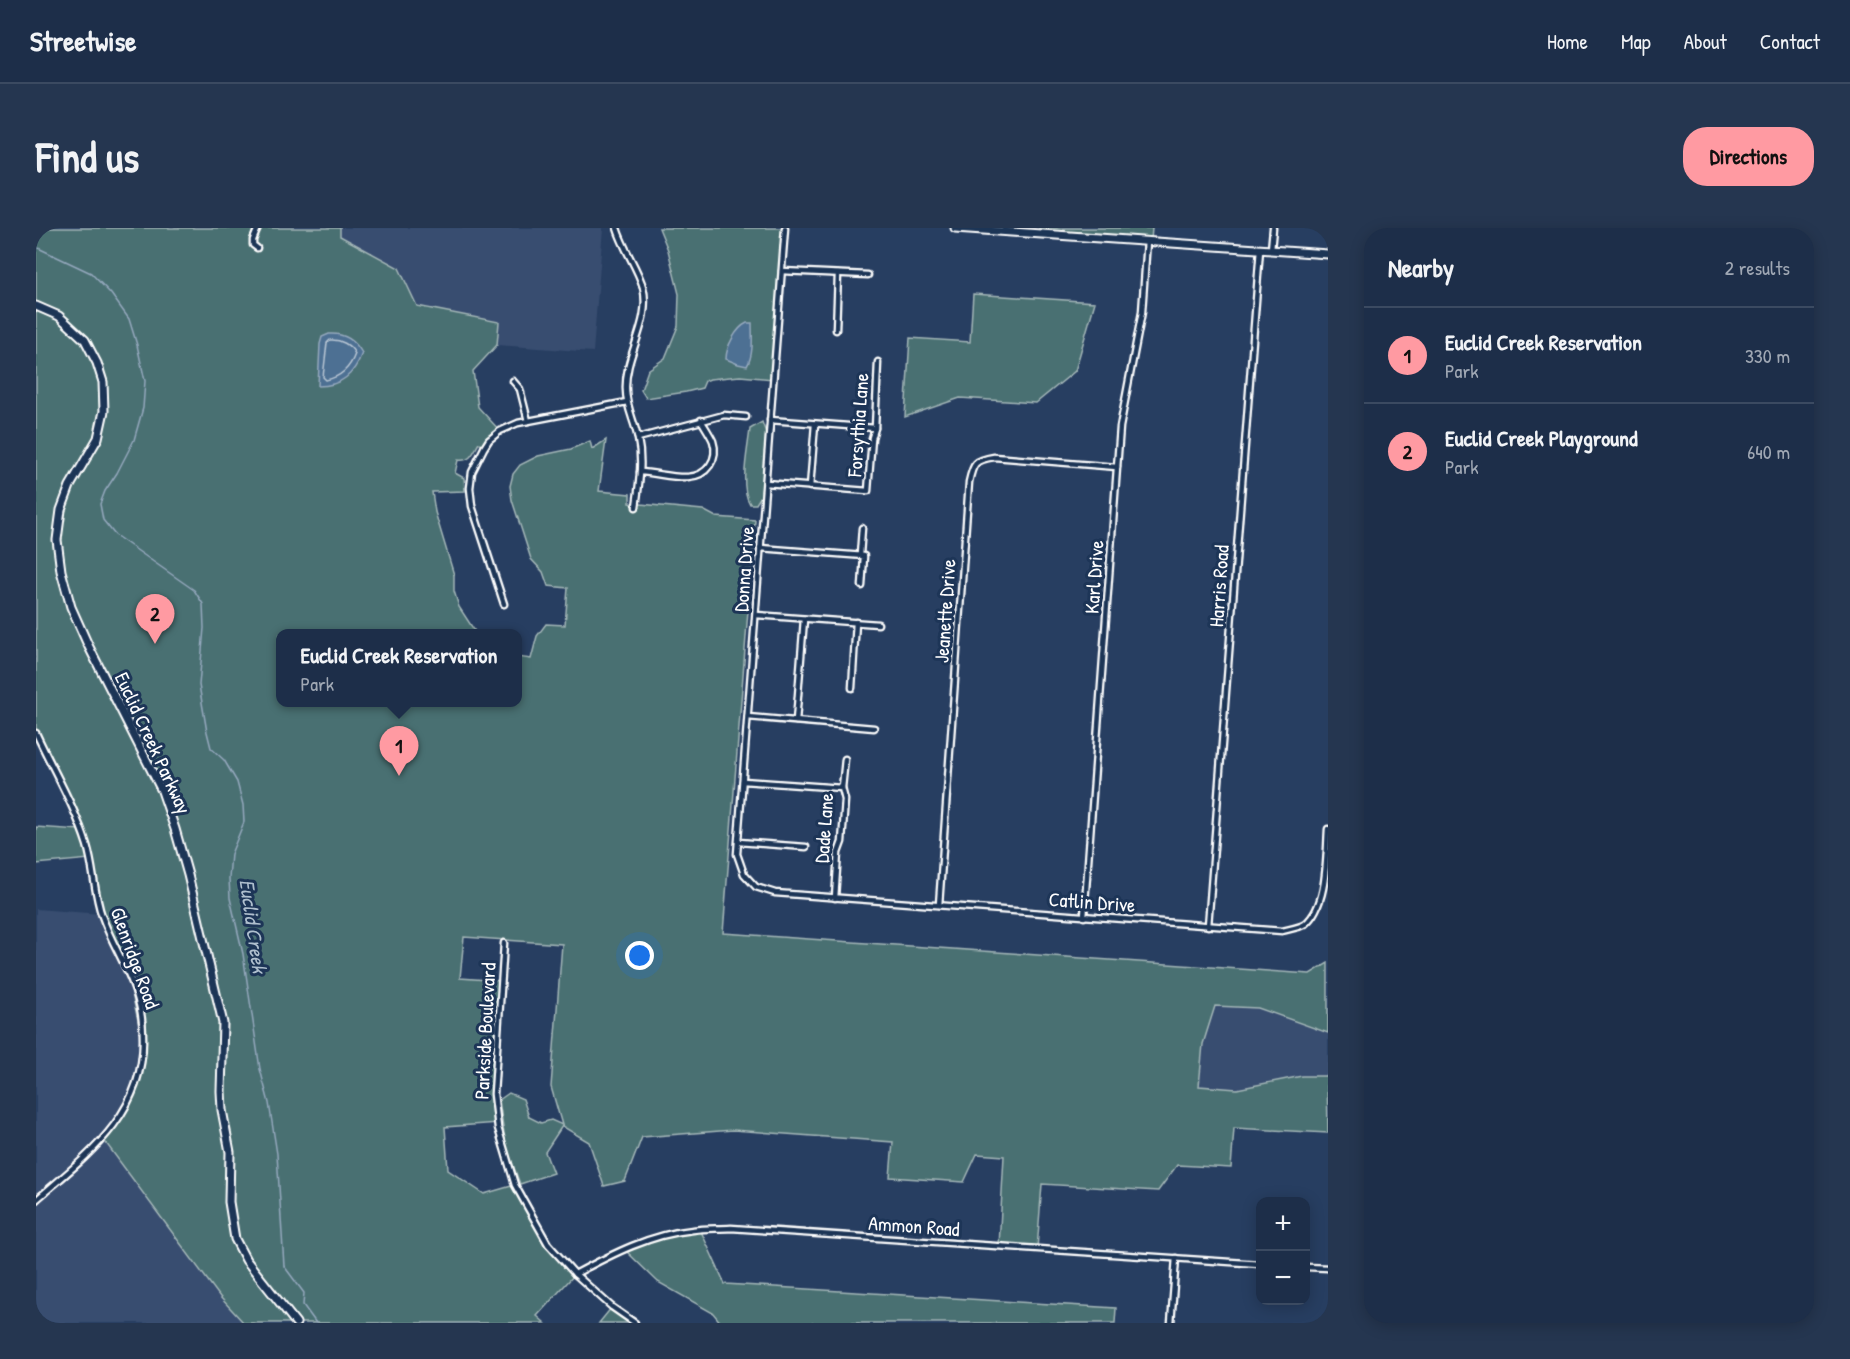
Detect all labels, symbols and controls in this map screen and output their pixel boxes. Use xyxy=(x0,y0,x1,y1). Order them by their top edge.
text: Streetwise xyxy=(30,22,136,60)
text: Home xyxy=(1547,27,1588,56)
text: Map xyxy=(1621,27,1651,56)
text: About xyxy=(1684,27,1727,56)
text: Contact xyxy=(1760,27,1820,56)
button: Directions xyxy=(1683,127,1814,186)
text: Find us xyxy=(36,128,139,185)
text: Nearby xyxy=(1388,250,1454,285)
text: 2 results xyxy=(1725,254,1790,281)
text: Euclid Creek Reservation xyxy=(1445,327,1642,357)
text: 1 xyxy=(1404,342,1411,369)
text: 330 m xyxy=(1745,342,1790,369)
text: Park xyxy=(1445,357,1478,384)
street label: Forsythia Lane xyxy=(840,372,875,479)
text: Euclid Creek Playground xyxy=(1445,423,1638,453)
text: 2 xyxy=(1403,438,1412,465)
text: 640 m xyxy=(1747,438,1790,465)
text: Park xyxy=(1445,453,1478,480)
street label: Donna Drive xyxy=(727,525,760,613)
street label: Karl Drive xyxy=(1077,539,1110,615)
street label: Harris Road xyxy=(1202,544,1235,628)
street label: Jeanette Drive xyxy=(927,558,962,664)
pin: 2 xyxy=(136,594,174,644)
popup xyxy=(276,629,522,707)
text: Euclid Creek Reservation xyxy=(301,640,497,670)
street label: Euclid Creek Parkway xyxy=(109,668,198,818)
text: Park xyxy=(301,670,334,697)
pin: 1 xyxy=(380,726,418,776)
street label: Dade Lane xyxy=(808,792,839,864)
water label: Euclid Creek xyxy=(233,877,275,977)
street label: Catlin Drive xyxy=(1048,885,1136,918)
street label: Glenridge Road xyxy=(105,903,166,1013)
your location xyxy=(625,941,654,970)
street label: Parkside Boulevard xyxy=(467,962,502,1100)
map controls xyxy=(1256,1197,1310,1305)
button: + xyxy=(1256,1197,1310,1251)
street label: Ammon Road xyxy=(867,1209,961,1242)
button: − xyxy=(1256,1251,1310,1305)

